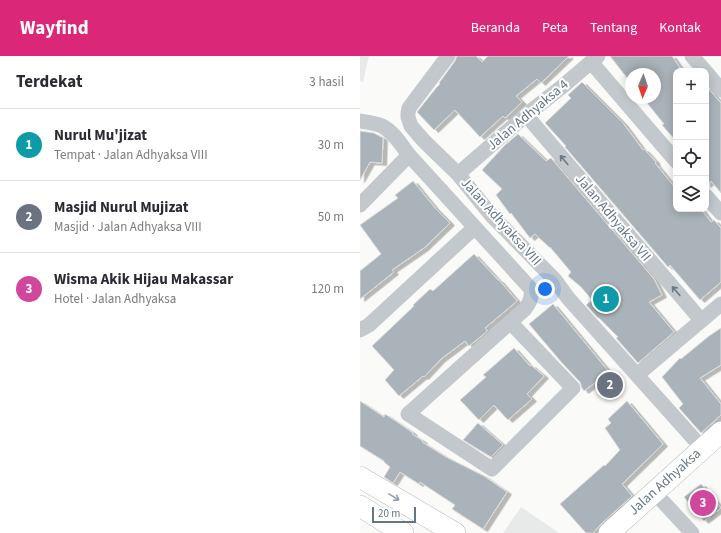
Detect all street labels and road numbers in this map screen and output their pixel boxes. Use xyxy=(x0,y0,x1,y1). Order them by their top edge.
street label: Jalan Adhyaksa 4 xyxy=(483,75,573,155)
street label: Jalan Adhyaksa VII xyxy=(571,170,655,266)
street label: Jalan Adhyaksa VIII xyxy=(456,174,546,270)
street label: Jalan Adhyaksa xyxy=(624,444,706,520)

